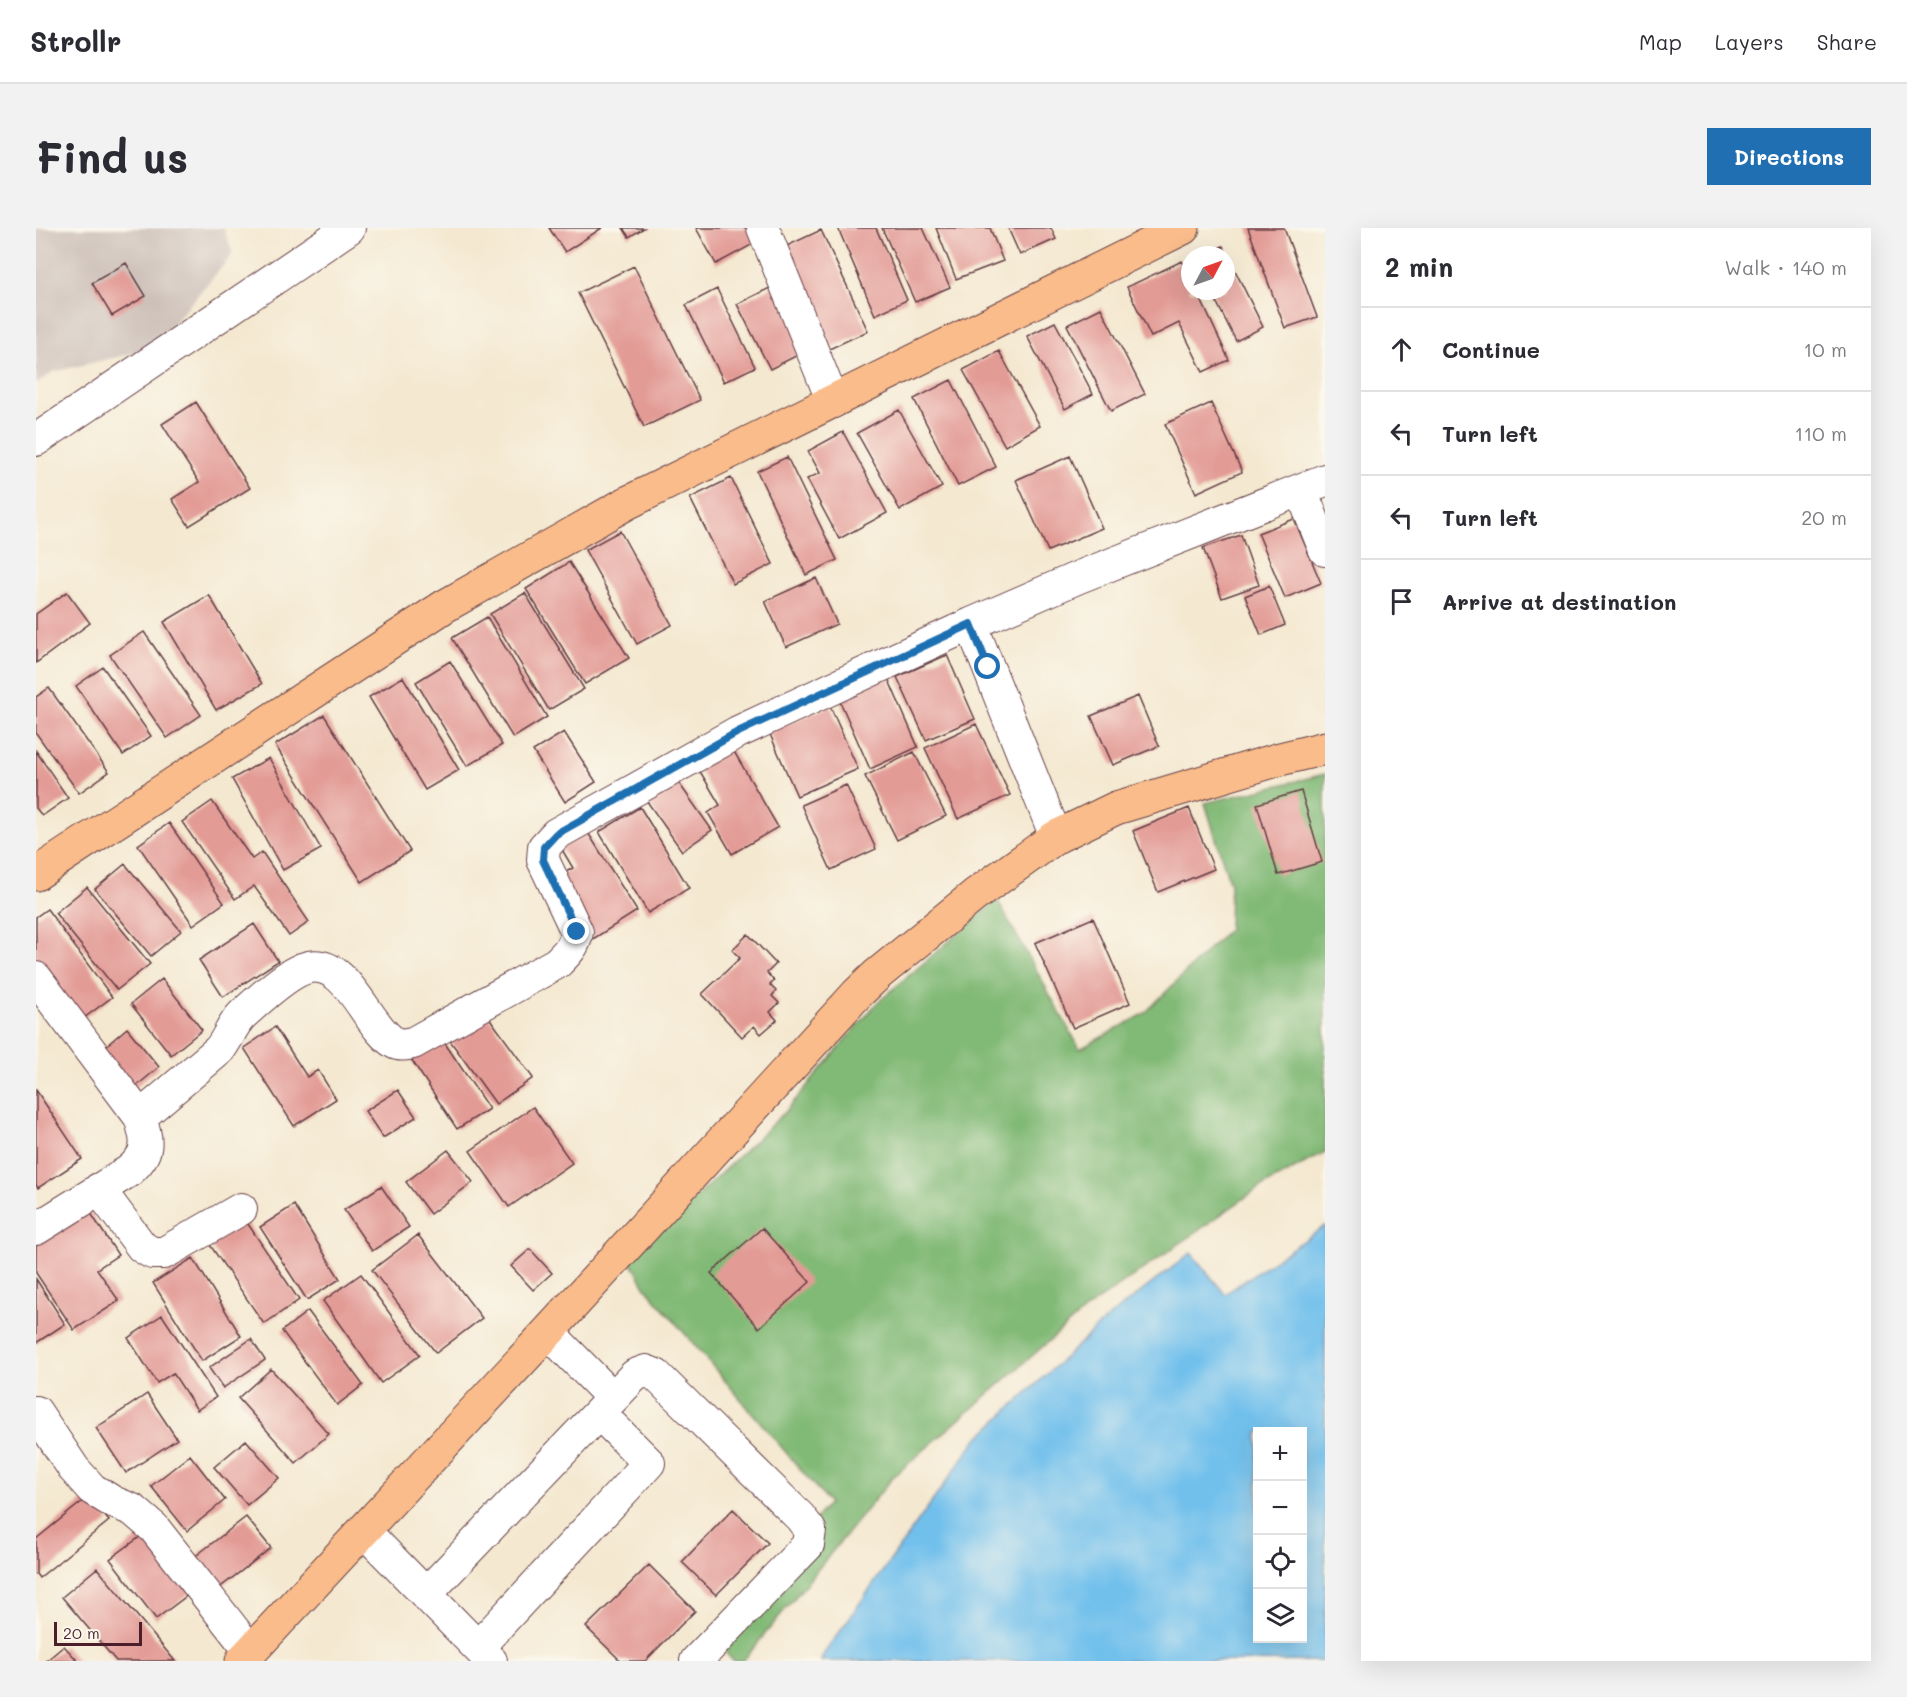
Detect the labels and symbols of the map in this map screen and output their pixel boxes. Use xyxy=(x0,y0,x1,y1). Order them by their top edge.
north arrow xyxy=(1181,246,1235,300)
route start xyxy=(974,653,1000,679)
route end xyxy=(563,918,589,944)
scale bar xyxy=(54,1619,142,1646)

